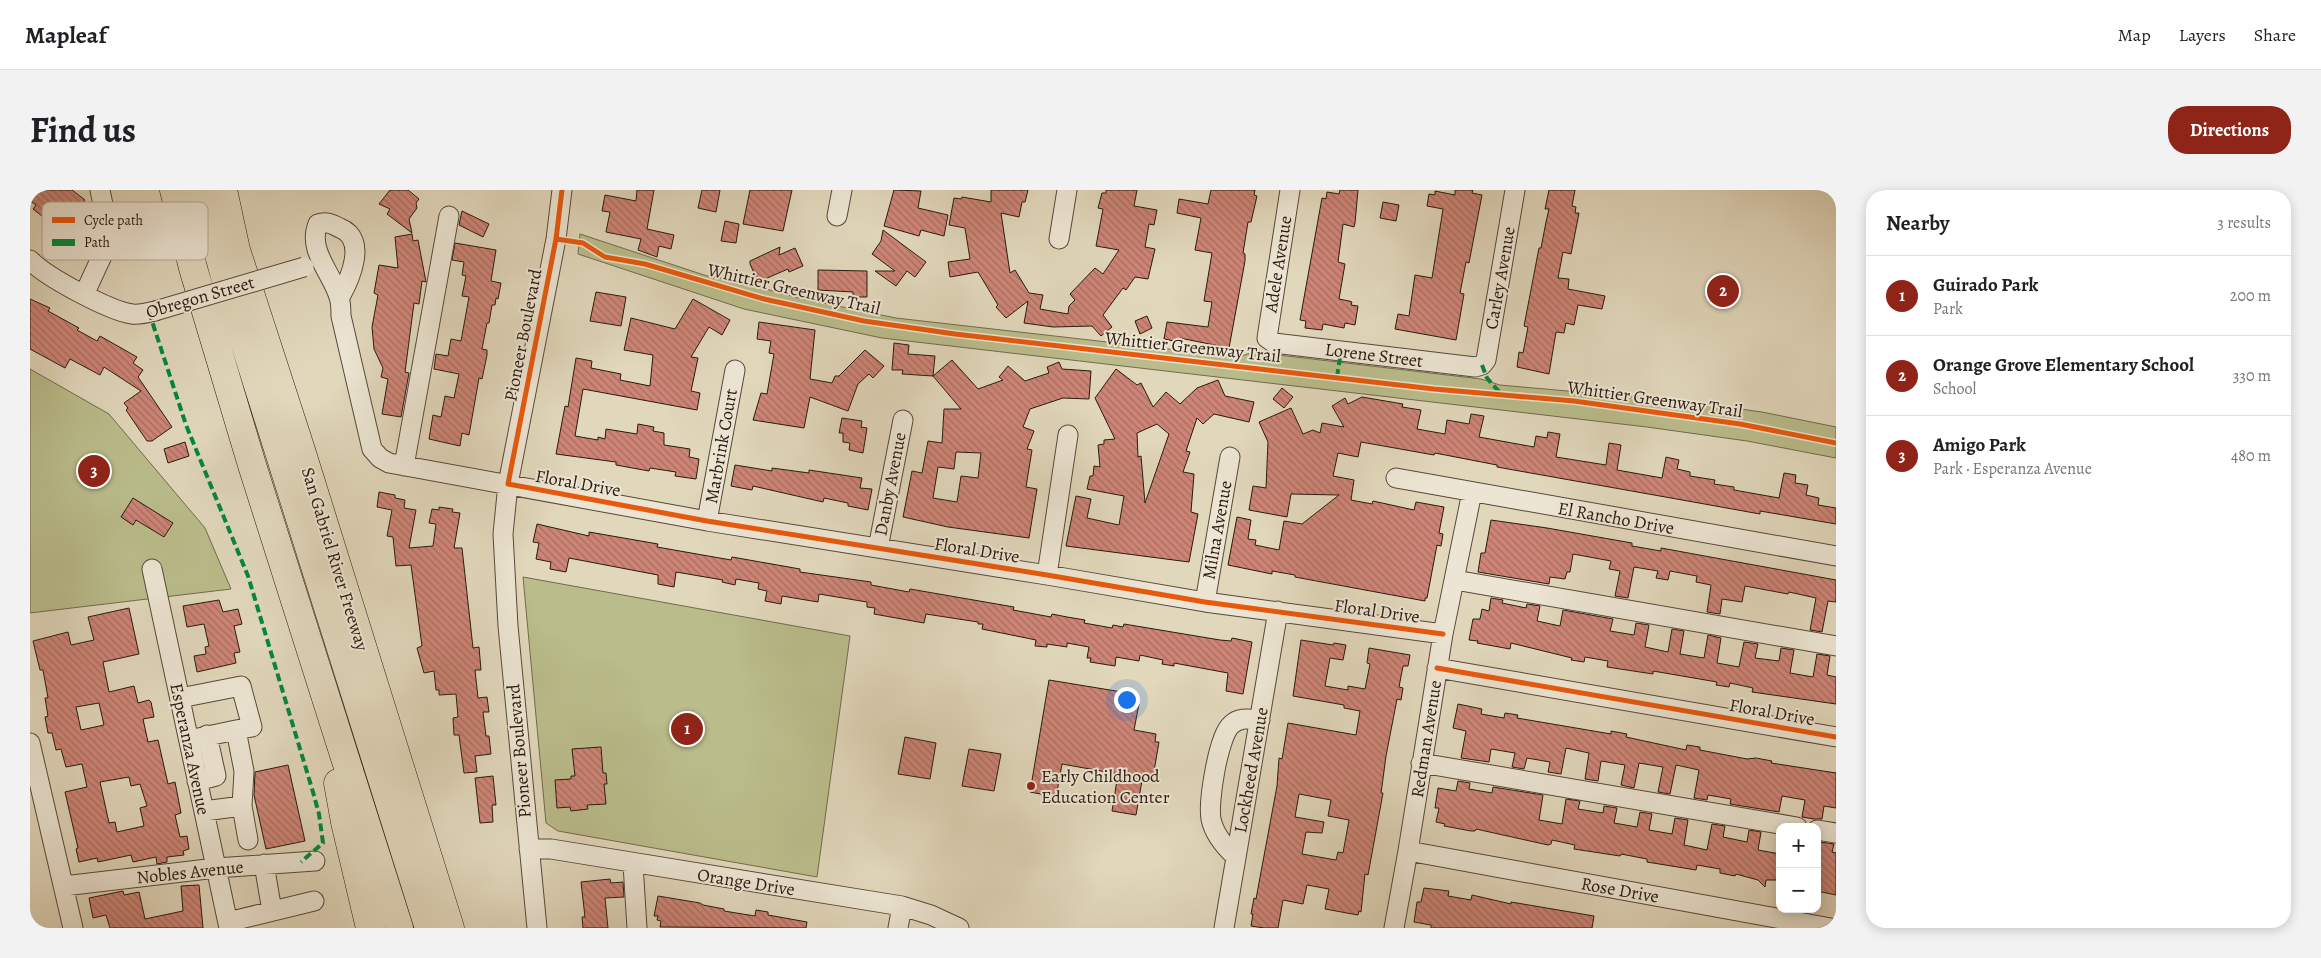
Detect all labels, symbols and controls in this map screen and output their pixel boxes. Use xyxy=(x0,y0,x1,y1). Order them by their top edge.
text: Mapleaf xyxy=(25,19,107,51)
text: Map xyxy=(2118,23,2151,47)
text: Layers xyxy=(2179,23,2226,47)
text: Share xyxy=(2254,23,2296,47)
text: Find us xyxy=(30,106,136,154)
button: Directions xyxy=(2168,106,2291,154)
legend xyxy=(42,202,208,260)
text: Nearby xyxy=(1886,209,1949,237)
text: Cycle path xyxy=(84,211,144,230)
text: 3 results xyxy=(2217,212,2271,234)
street label: Adele Avenue xyxy=(1258,214,1297,315)
street label: Carley Avenue xyxy=(1479,225,1521,331)
text: Path xyxy=(84,233,111,252)
street label: Whittier Greenway Trail xyxy=(704,257,883,321)
street label: Pioneer Boulevard xyxy=(498,266,548,403)
street label: Obregon Street xyxy=(143,270,257,324)
pin: 2 xyxy=(1707,272,1739,310)
text: Guirado Park xyxy=(1933,272,2038,298)
text: 1 xyxy=(1899,285,1905,307)
text: 200 m xyxy=(2230,285,2271,307)
text: Park xyxy=(1933,298,1963,320)
street label: Whittier Greenway Trail xyxy=(1103,326,1283,368)
street label: Lorene Street xyxy=(1324,337,1424,373)
text: Orange Grove Elementary School xyxy=(1933,352,2194,378)
text: 2 xyxy=(1898,365,1906,387)
text: 330 m xyxy=(2233,365,2271,387)
street label: Whittier Greenway Trail xyxy=(1565,375,1745,423)
text: School xyxy=(1933,378,1976,400)
street label: Marbrink Court xyxy=(699,387,743,505)
street label: Danby Avenue xyxy=(868,430,912,538)
text: Amigo Park xyxy=(1933,432,2026,458)
text: 3 xyxy=(1899,445,1905,467)
text: 480 m xyxy=(2231,445,2271,467)
pin: 3 xyxy=(78,452,110,490)
text: Park · Esperanza Avenue xyxy=(1933,458,2092,480)
street label: San Gabriel River Freeway xyxy=(296,464,375,655)
street label: Floral Drive xyxy=(534,464,622,502)
street label: Milna Avenue xyxy=(1197,479,1237,581)
street label: El Rancho Drive xyxy=(1556,496,1676,540)
street label: Floral Drive xyxy=(933,531,1021,569)
street label: Floral Drive xyxy=(1333,593,1421,629)
street label: Redman Avenue xyxy=(1405,679,1447,799)
street label: Esperanza Avenue xyxy=(164,681,216,817)
street label: Pioneer Boulevard xyxy=(501,683,537,819)
your location xyxy=(1114,687,1140,713)
street label: Floral Drive xyxy=(1728,693,1816,731)
street label: Lockheed Avenue xyxy=(1228,705,1274,835)
pin: 1 xyxy=(671,710,703,748)
place label: Early Childhood Education Center xyxy=(1041,764,1170,809)
marker: Early Childhood Education Center xyxy=(1025,780,1037,792)
map controls xyxy=(1776,823,1821,913)
button: + xyxy=(1776,823,1821,868)
street label: Nobles Avenue xyxy=(135,854,245,890)
street label: Orange Drive xyxy=(695,862,797,902)
button: − xyxy=(1776,868,1821,913)
street label: Rose Drive xyxy=(1579,871,1661,909)

